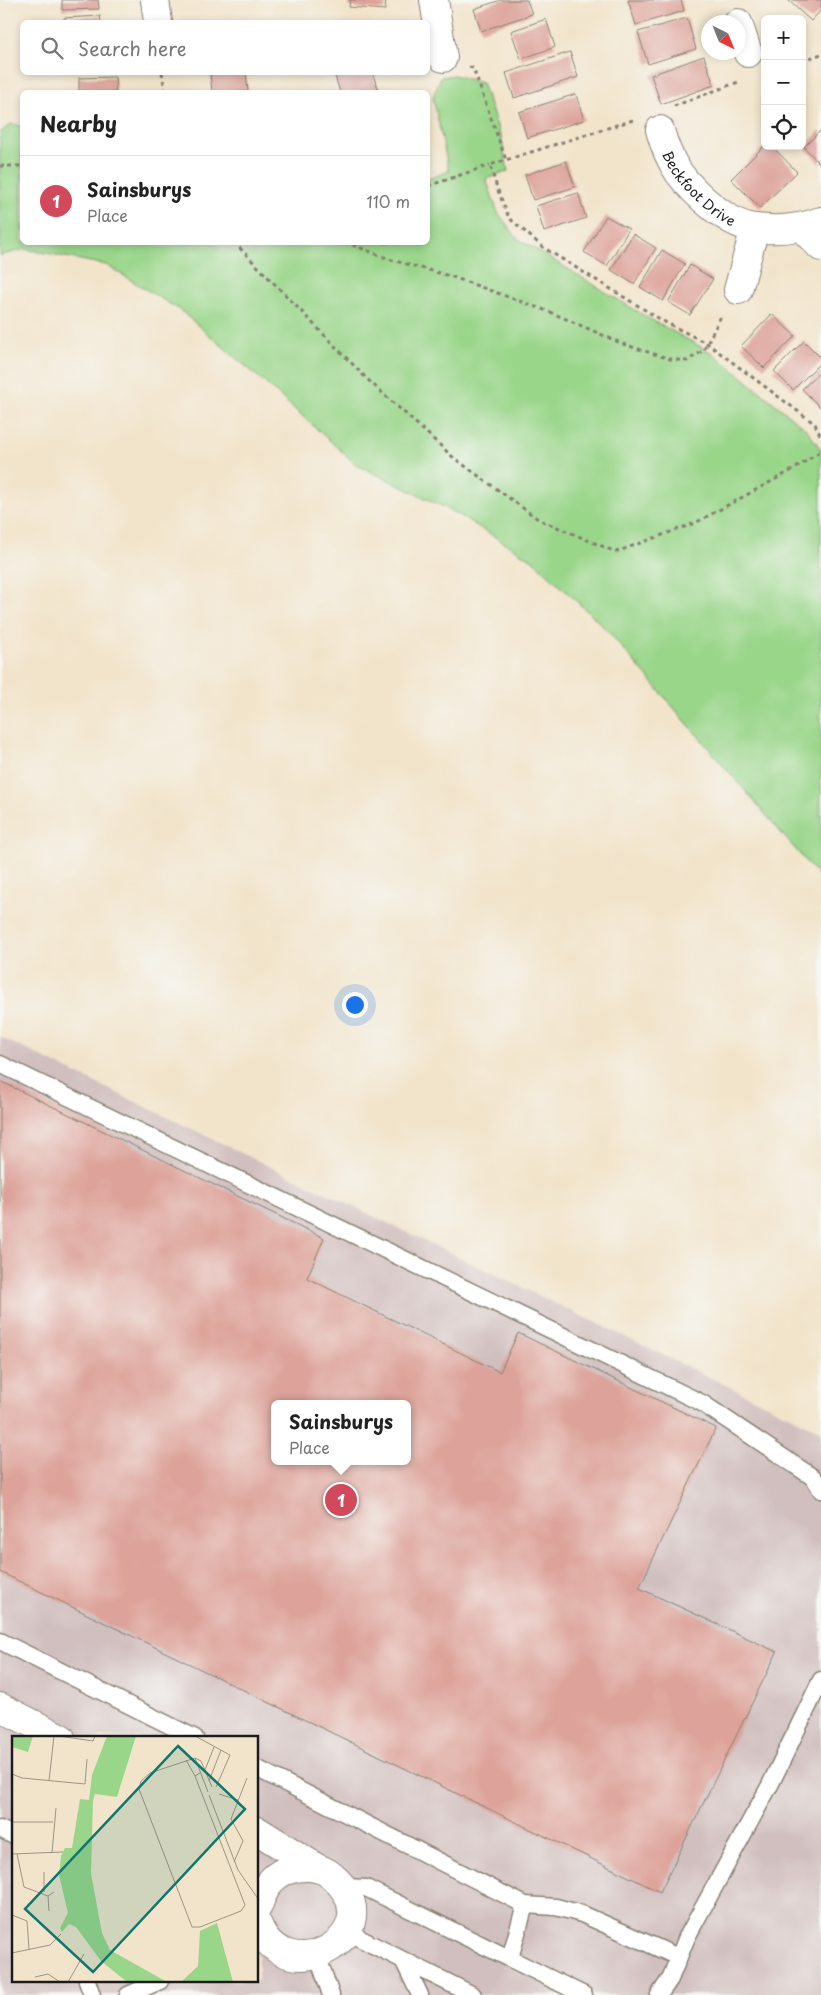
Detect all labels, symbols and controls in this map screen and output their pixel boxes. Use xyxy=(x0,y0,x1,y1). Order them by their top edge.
north arrow xyxy=(701,15,746,60)
map controls xyxy=(761,15,806,150)
button: + xyxy=(761,15,806,60)
search box xyxy=(20,20,430,75)
icon: search xyxy=(38,34,66,62)
text: Search here xyxy=(78,34,187,62)
button: − xyxy=(761,60,806,105)
button: locate xyxy=(761,105,806,150)
text: Nearby xyxy=(40,107,117,139)
street label: Beckfoot Drive xyxy=(658,147,740,231)
text: Sainsburys xyxy=(87,175,191,203)
text: 1 xyxy=(52,189,60,213)
text: 110 m xyxy=(367,189,410,213)
text: Place xyxy=(87,203,128,227)
your location xyxy=(342,992,368,1018)
popup xyxy=(271,1400,411,1465)
text: Sainsburys xyxy=(289,1407,393,1435)
text: Place xyxy=(289,1435,330,1459)
pin: 1 xyxy=(325,1481,357,1519)
inset map xyxy=(12,1736,259,1982)

